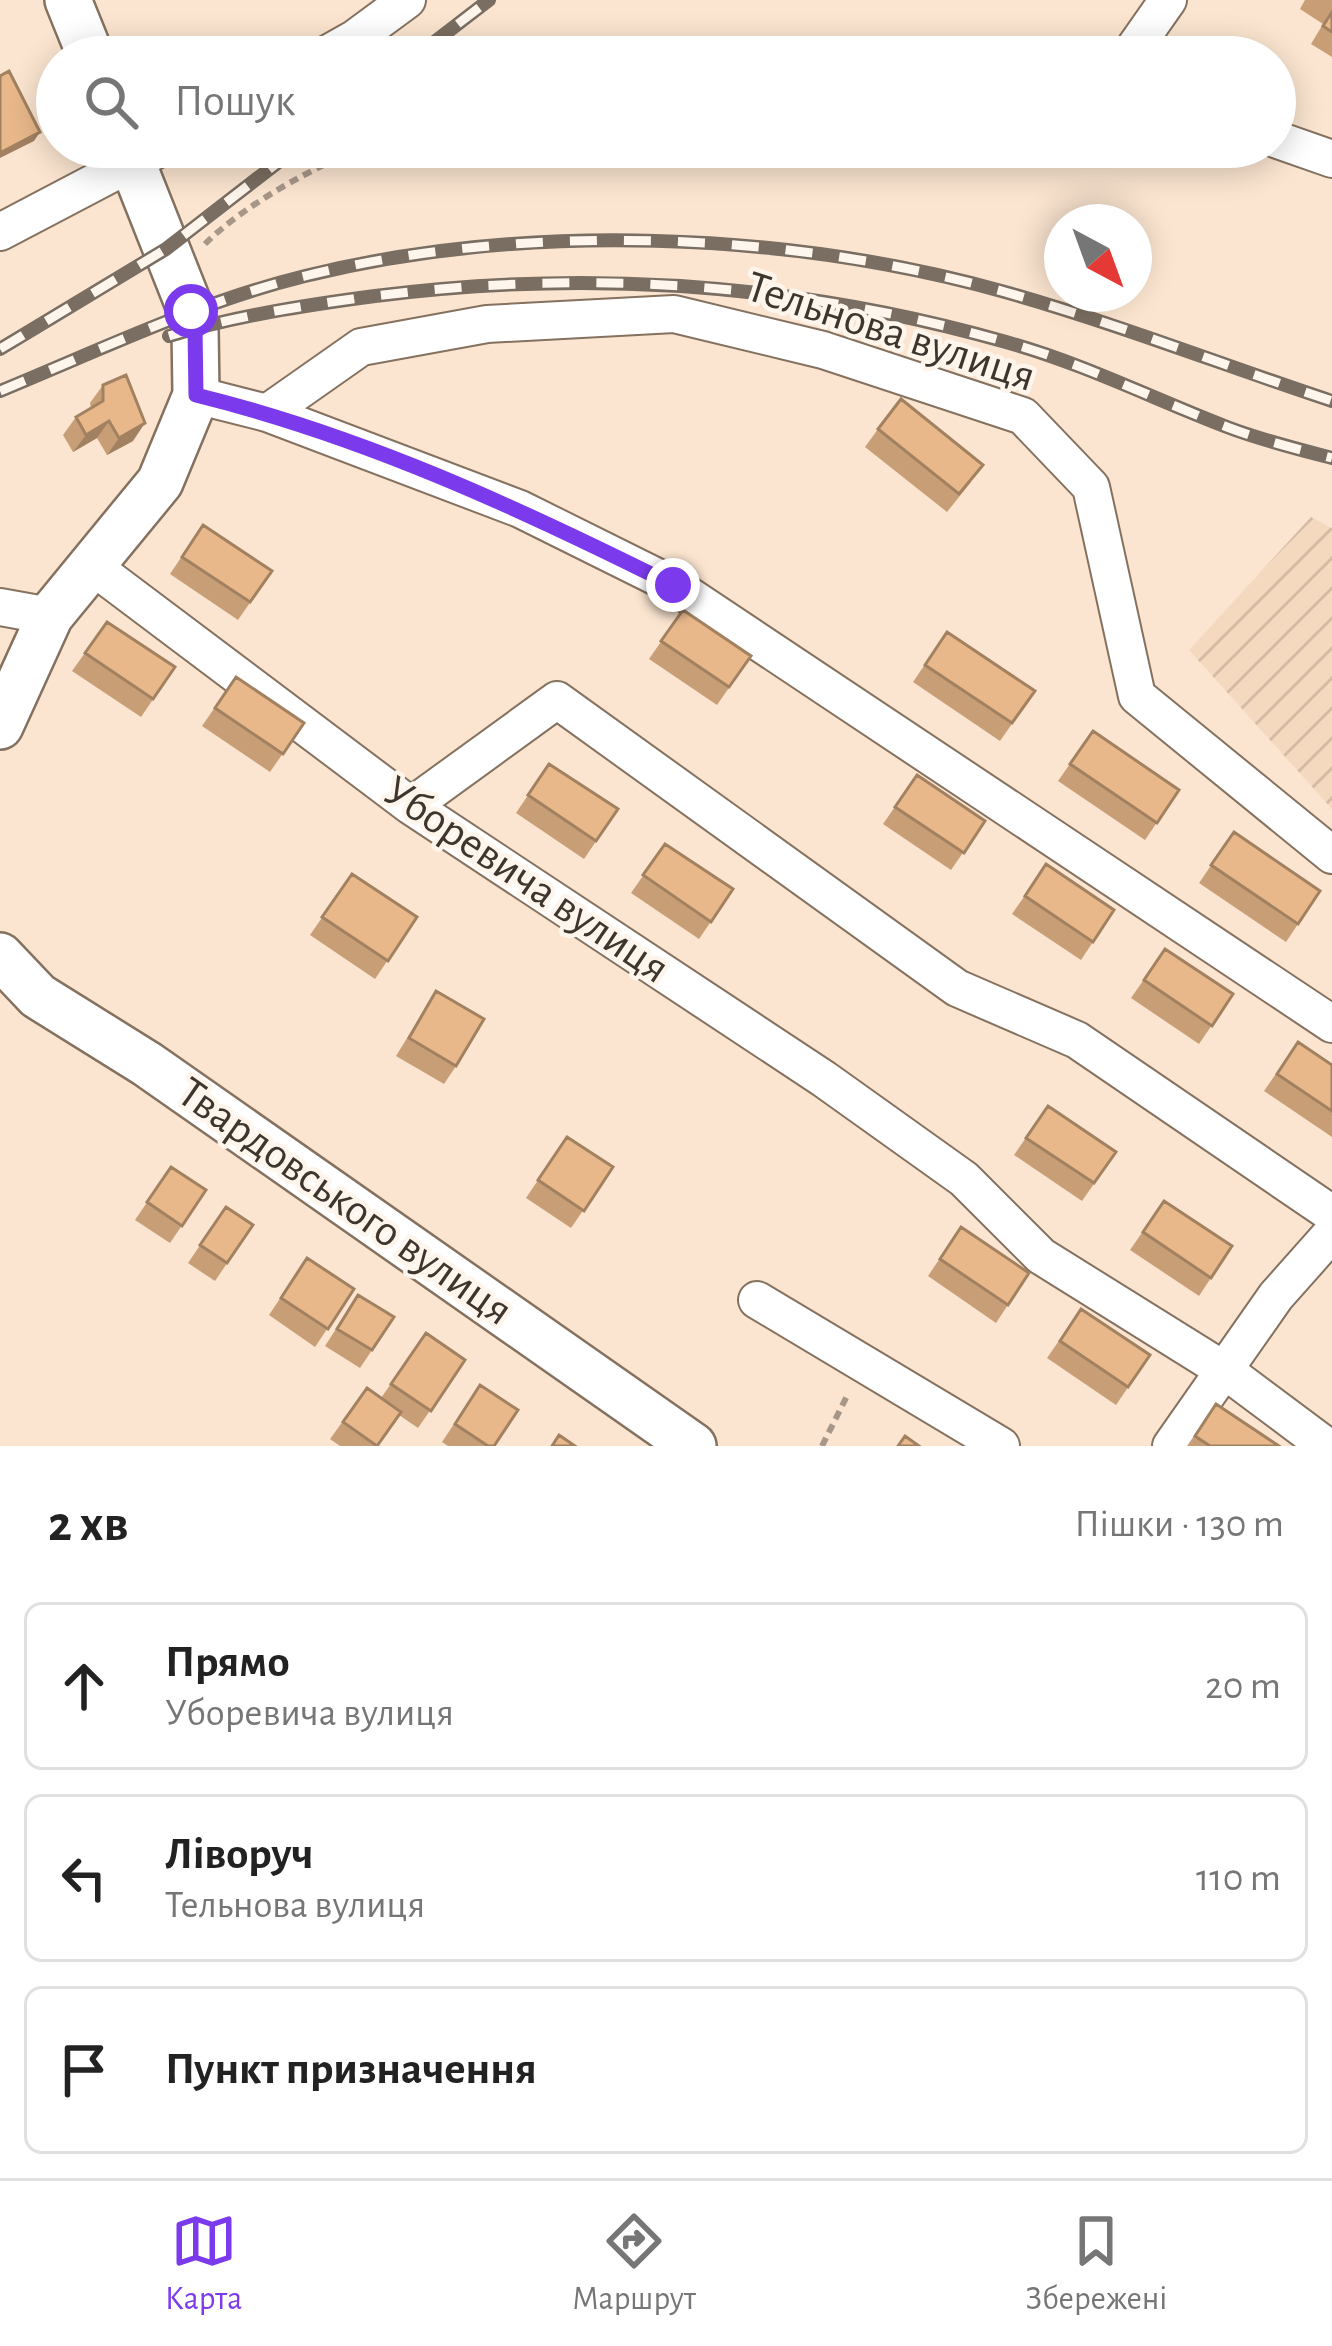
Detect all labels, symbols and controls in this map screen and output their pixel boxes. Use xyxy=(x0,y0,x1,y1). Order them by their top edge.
search box xyxy=(36,36,1296,168)
icon: search xyxy=(78,69,144,135)
text: Пошук xyxy=(174,79,295,124)
north arrow xyxy=(1044,204,1152,312)
street label: Тельнова вулиця xyxy=(741,264,1041,400)
route start xyxy=(164,284,218,338)
route end xyxy=(646,558,700,612)
street label: Уборевича вулиця xyxy=(375,768,677,992)
street label: Твардовського вулиця xyxy=(170,1070,520,1334)
text: 2 хв xyxy=(48,1499,128,1550)
text: Пішки · 130 m xyxy=(1074,1505,1284,1544)
text: Прямо xyxy=(165,1640,290,1685)
icon: ahead xyxy=(51,1653,117,1719)
text: 20 m xyxy=(1205,1667,1281,1706)
text: Уборевича вулиця xyxy=(165,1694,454,1733)
text: Ліворуч xyxy=(165,1832,314,1877)
icon: left xyxy=(51,1845,117,1911)
text: 110 m xyxy=(1196,1859,1281,1898)
text: Тельнова вулиця xyxy=(165,1886,425,1925)
icon: arrive xyxy=(51,2037,117,2103)
text: Пункт призначення xyxy=(165,2047,537,2092)
tab: Карта xyxy=(165,2208,242,2320)
tab: Маршрут xyxy=(572,2208,696,2320)
tab: Збережені xyxy=(1025,2208,1167,2320)

